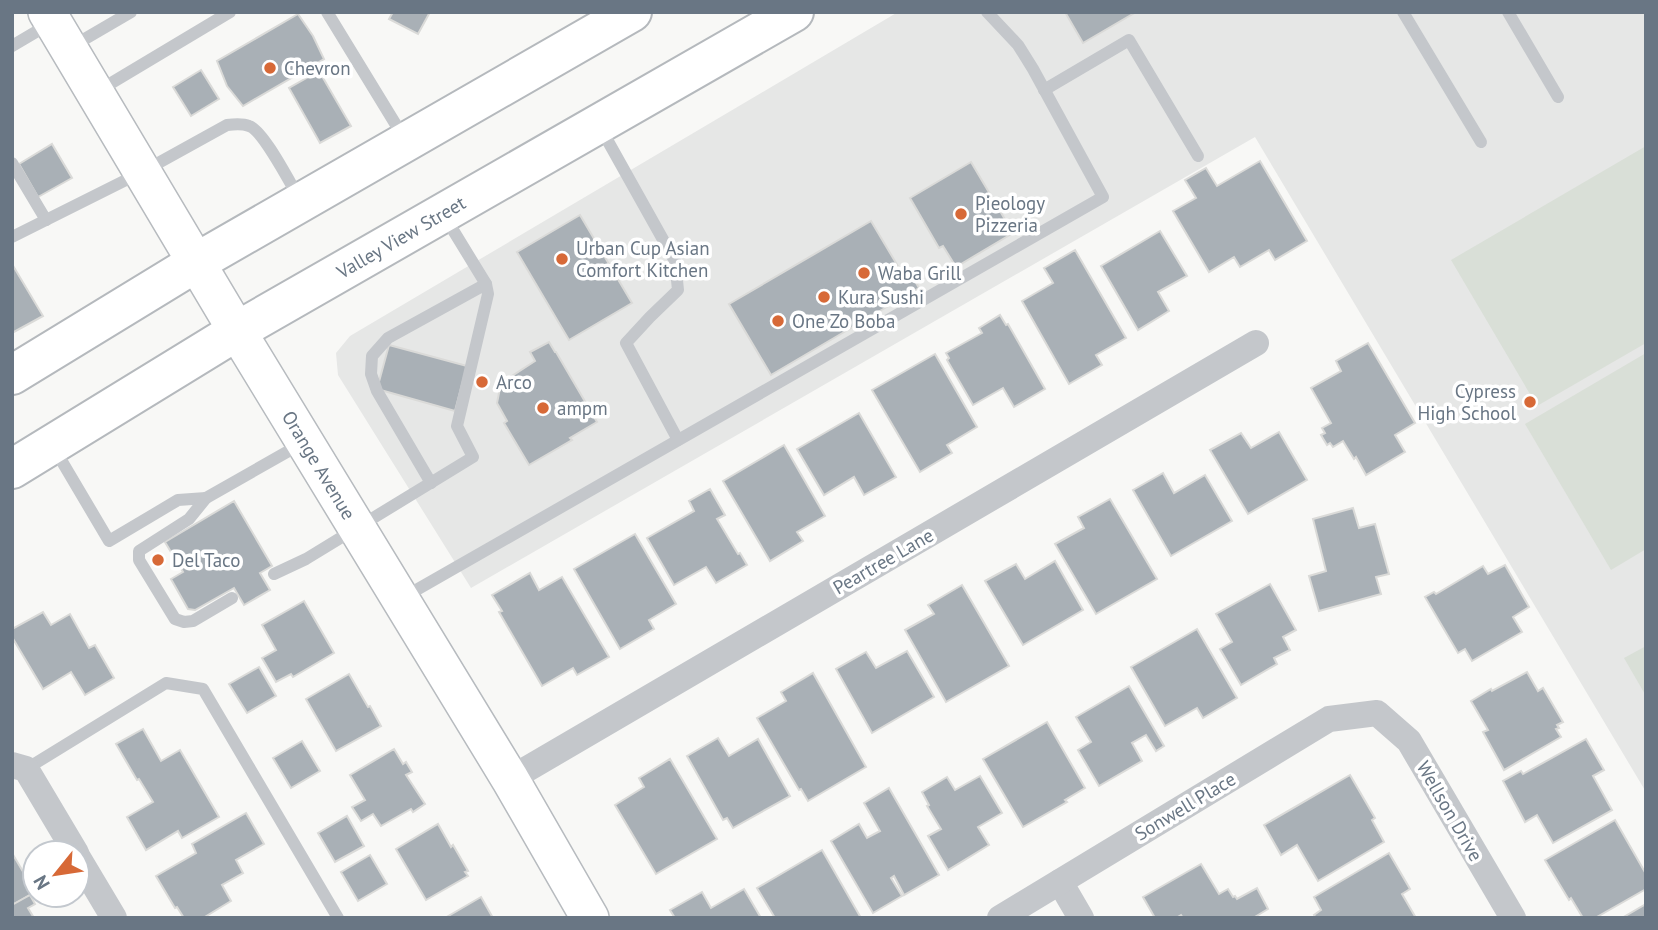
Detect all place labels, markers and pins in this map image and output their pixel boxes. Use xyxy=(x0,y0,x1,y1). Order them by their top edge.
place label: Chevron xyxy=(284,56,351,80)
marker: Chevron xyxy=(262,60,278,76)
place label: Pieology Pizzeria xyxy=(975,191,1045,237)
marker: Pieology Pizzeria xyxy=(953,206,969,222)
place label: Urban Cup Asian Comfort Kitchen xyxy=(576,236,710,282)
marker: Urban Cup Asian Comfort Kitchen xyxy=(554,251,570,267)
place label: Waba Grill xyxy=(878,261,962,285)
marker: Waba Grill xyxy=(856,265,872,281)
place label: Kura Sushi xyxy=(838,285,924,309)
marker: Kura Sushi xyxy=(816,289,832,305)
place label: One Zo Boba xyxy=(792,309,895,333)
marker: One Zo Boba xyxy=(770,313,786,329)
place label: Arco xyxy=(496,370,532,394)
marker: Arco xyxy=(474,374,490,390)
place label: Cypress High School xyxy=(1418,379,1516,425)
marker: Cypress High School xyxy=(1522,394,1538,410)
place label: ampm xyxy=(557,396,608,420)
marker: ampm xyxy=(535,400,551,416)
place label: Del Taco xyxy=(172,548,240,572)
marker: Del Taco xyxy=(150,552,166,568)

